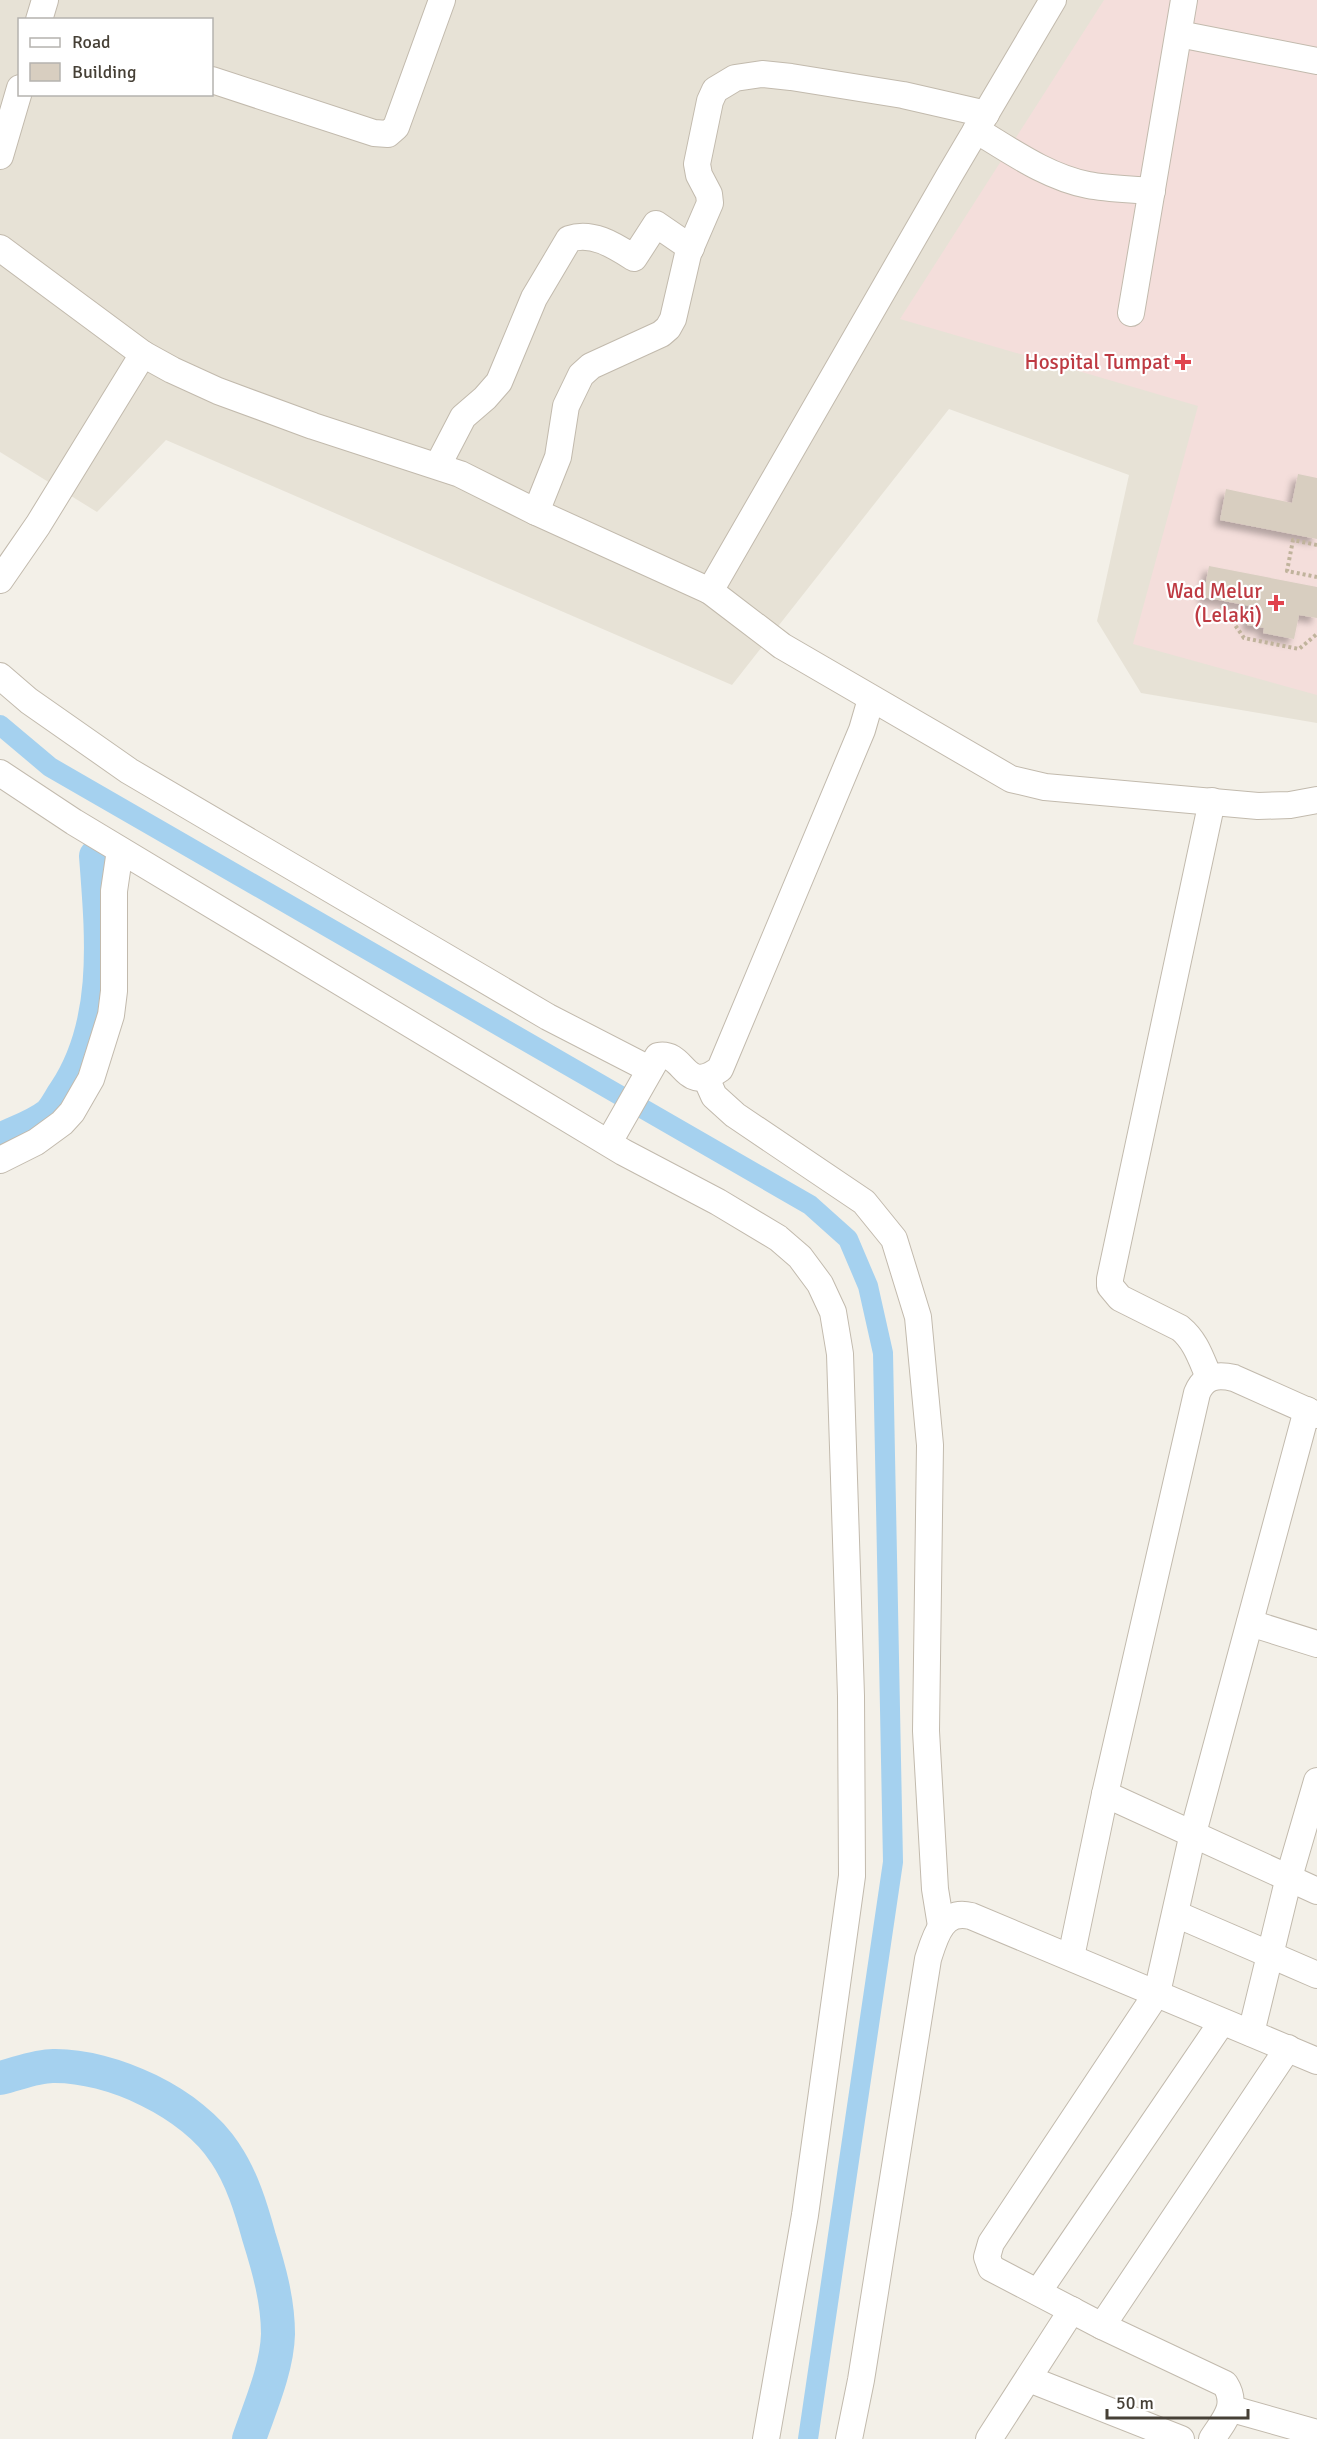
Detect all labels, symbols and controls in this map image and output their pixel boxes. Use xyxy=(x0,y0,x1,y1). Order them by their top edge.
legend xyxy=(18,18,213,96)
text: Road xyxy=(72,31,111,53)
text: Building xyxy=(72,61,136,83)
place label: Hospital Tumpat xyxy=(1025,349,1170,375)
marker: Hospital Tumpat xyxy=(1174,353,1192,371)
place label: Wad Melur (Lelaki) xyxy=(1166,578,1262,628)
marker: Wad Melur (Lelaki) xyxy=(1267,594,1285,612)
scale bar xyxy=(1107,2382,1248,2420)
text: 50 m xyxy=(1116,2392,1154,2414)

